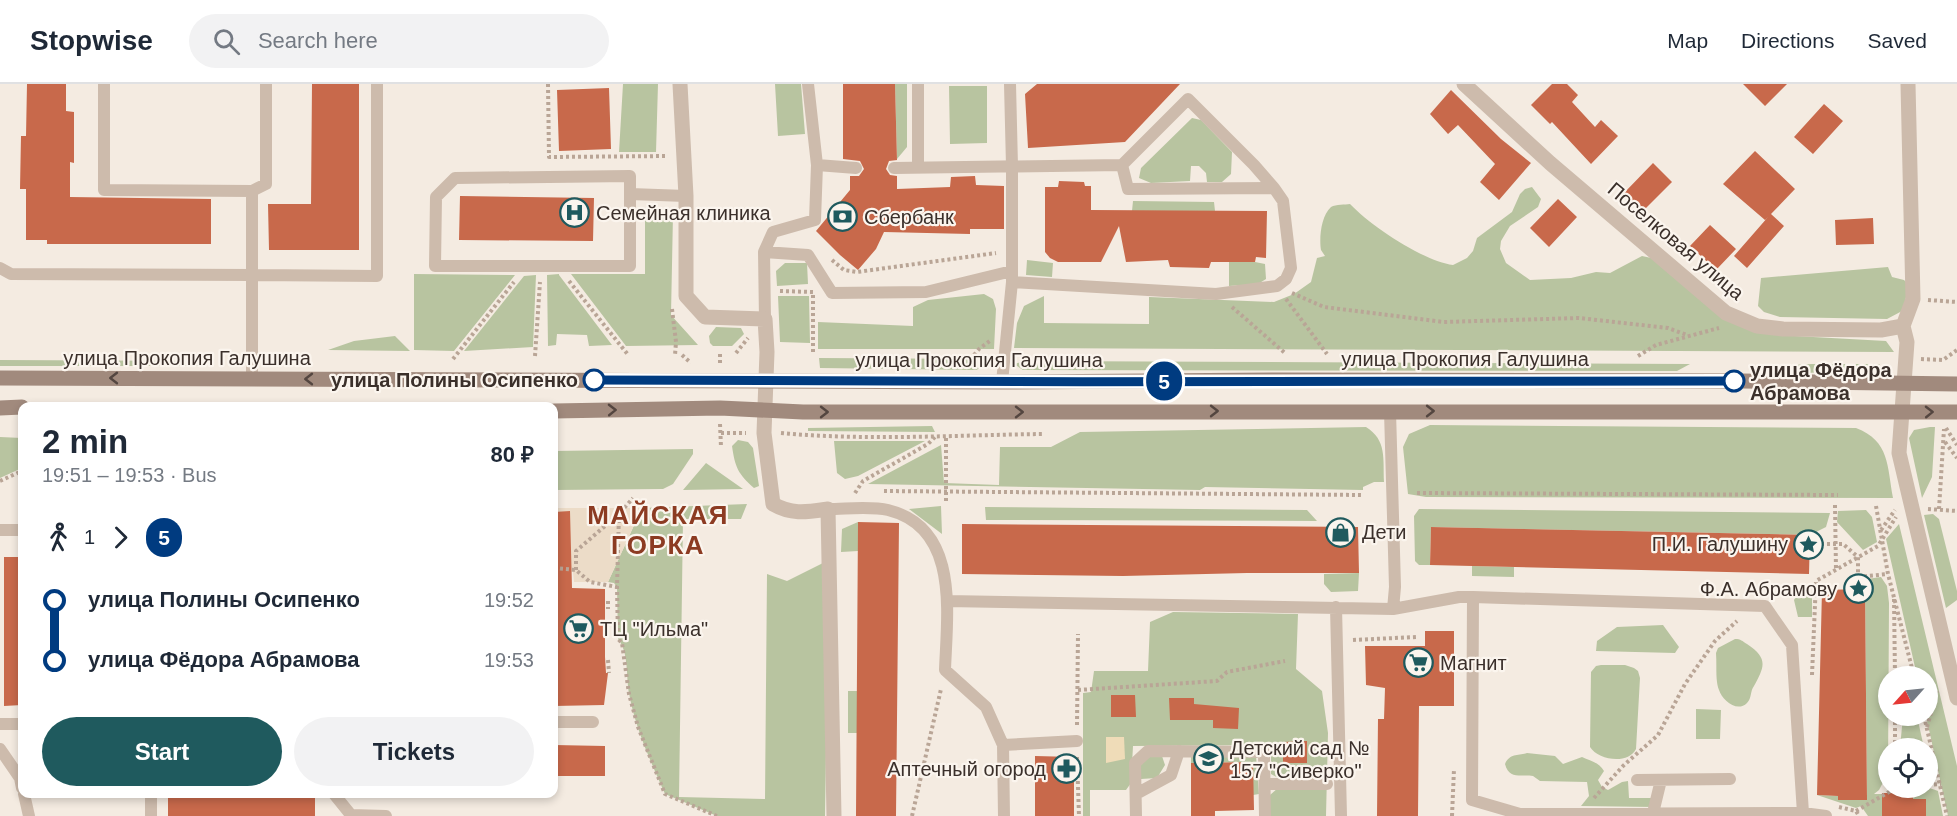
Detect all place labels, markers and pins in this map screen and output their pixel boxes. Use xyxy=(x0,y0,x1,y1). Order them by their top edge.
hospital icon: Семейная клиника xyxy=(559,197,591,229)
bank icon: Сбербанк xyxy=(827,201,859,233)
place label: Семейная клиника xyxy=(596,202,771,224)
place label: Сбербанк xyxy=(864,206,954,228)
place label: улица Фёдора Абрамова xyxy=(1750,359,1892,404)
place label: улица Полины Осипенко xyxy=(331,369,578,391)
marker: улица Полины Осипенко xyxy=(583,369,605,391)
marker: улица Фёдора Абрамова xyxy=(1723,370,1745,392)
shop icon: Дети xyxy=(1325,516,1357,548)
place label: Дети xyxy=(1362,521,1406,543)
place icon: П.И. Галушину xyxy=(1793,528,1825,560)
place label: П.И. Галушину xyxy=(1652,533,1788,555)
place icon: Ф.А. Абрамову xyxy=(1842,573,1874,605)
place label: Ф.А. Абрамову xyxy=(1700,578,1837,600)
supermarket icon: ТЦ "Ильма" xyxy=(563,613,595,645)
place label: ТЦ "Ильма" xyxy=(600,618,708,640)
supermarket icon: Магнит xyxy=(1403,647,1435,679)
place label: Магнит xyxy=(1440,652,1507,674)
place label: Детский сад № 157 "Сиверко" xyxy=(1230,737,1369,782)
school or university icon: Детский сад № 157 "Сиверко" xyxy=(1193,743,1225,775)
pharmacy icon: Аптечный огород xyxy=(1051,753,1083,785)
place label: Аптечный огород xyxy=(887,758,1046,780)

